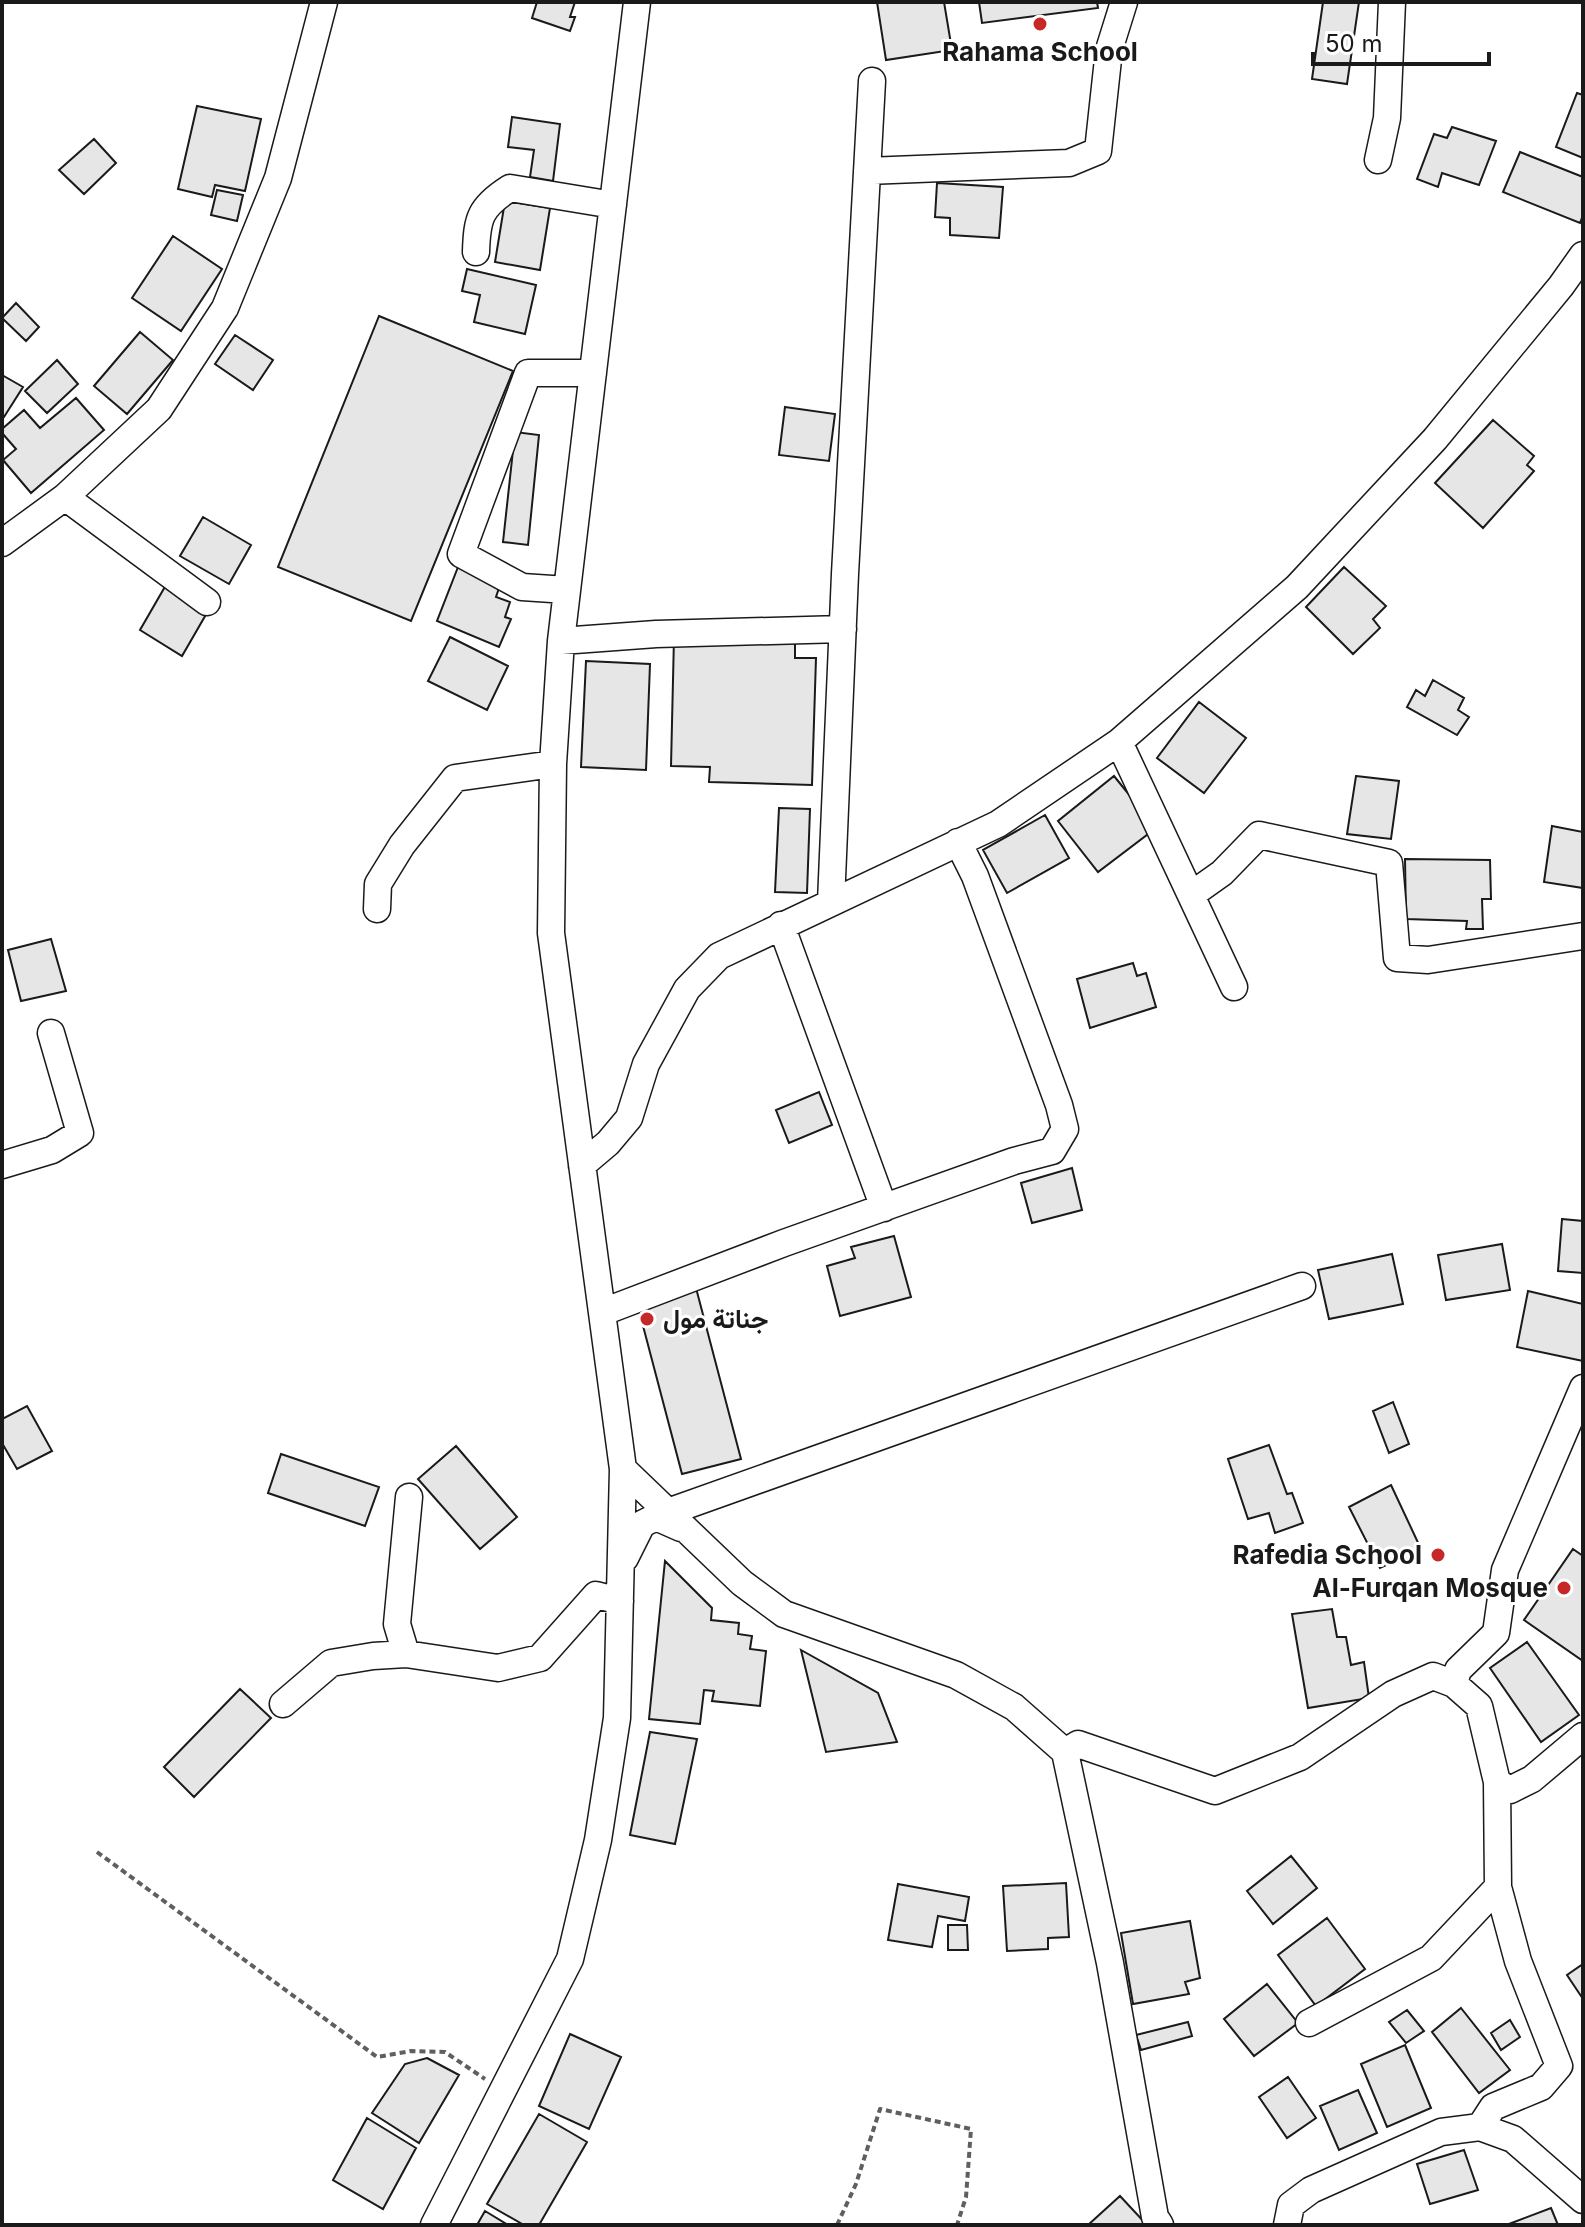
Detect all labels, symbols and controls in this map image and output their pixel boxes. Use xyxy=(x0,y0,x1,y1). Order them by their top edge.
marker: Rahama School xyxy=(1031,15,1049,33)
scale bar xyxy=(1313,16,1489,66)
text: 50 m xyxy=(1325,29,1383,58)
place label: Rahama School xyxy=(942,36,1138,67)
place label: جناتة مول xyxy=(663,1303,769,1335)
marker: جناتة مول xyxy=(638,1310,656,1328)
place label: Rafedia School xyxy=(1233,1539,1422,1570)
marker: Rafedia School xyxy=(1429,1546,1447,1564)
place label: Al-Furqan Mosque xyxy=(1312,1572,1548,1603)
marker: Al-Furqan Mosque xyxy=(1555,1579,1573,1597)

